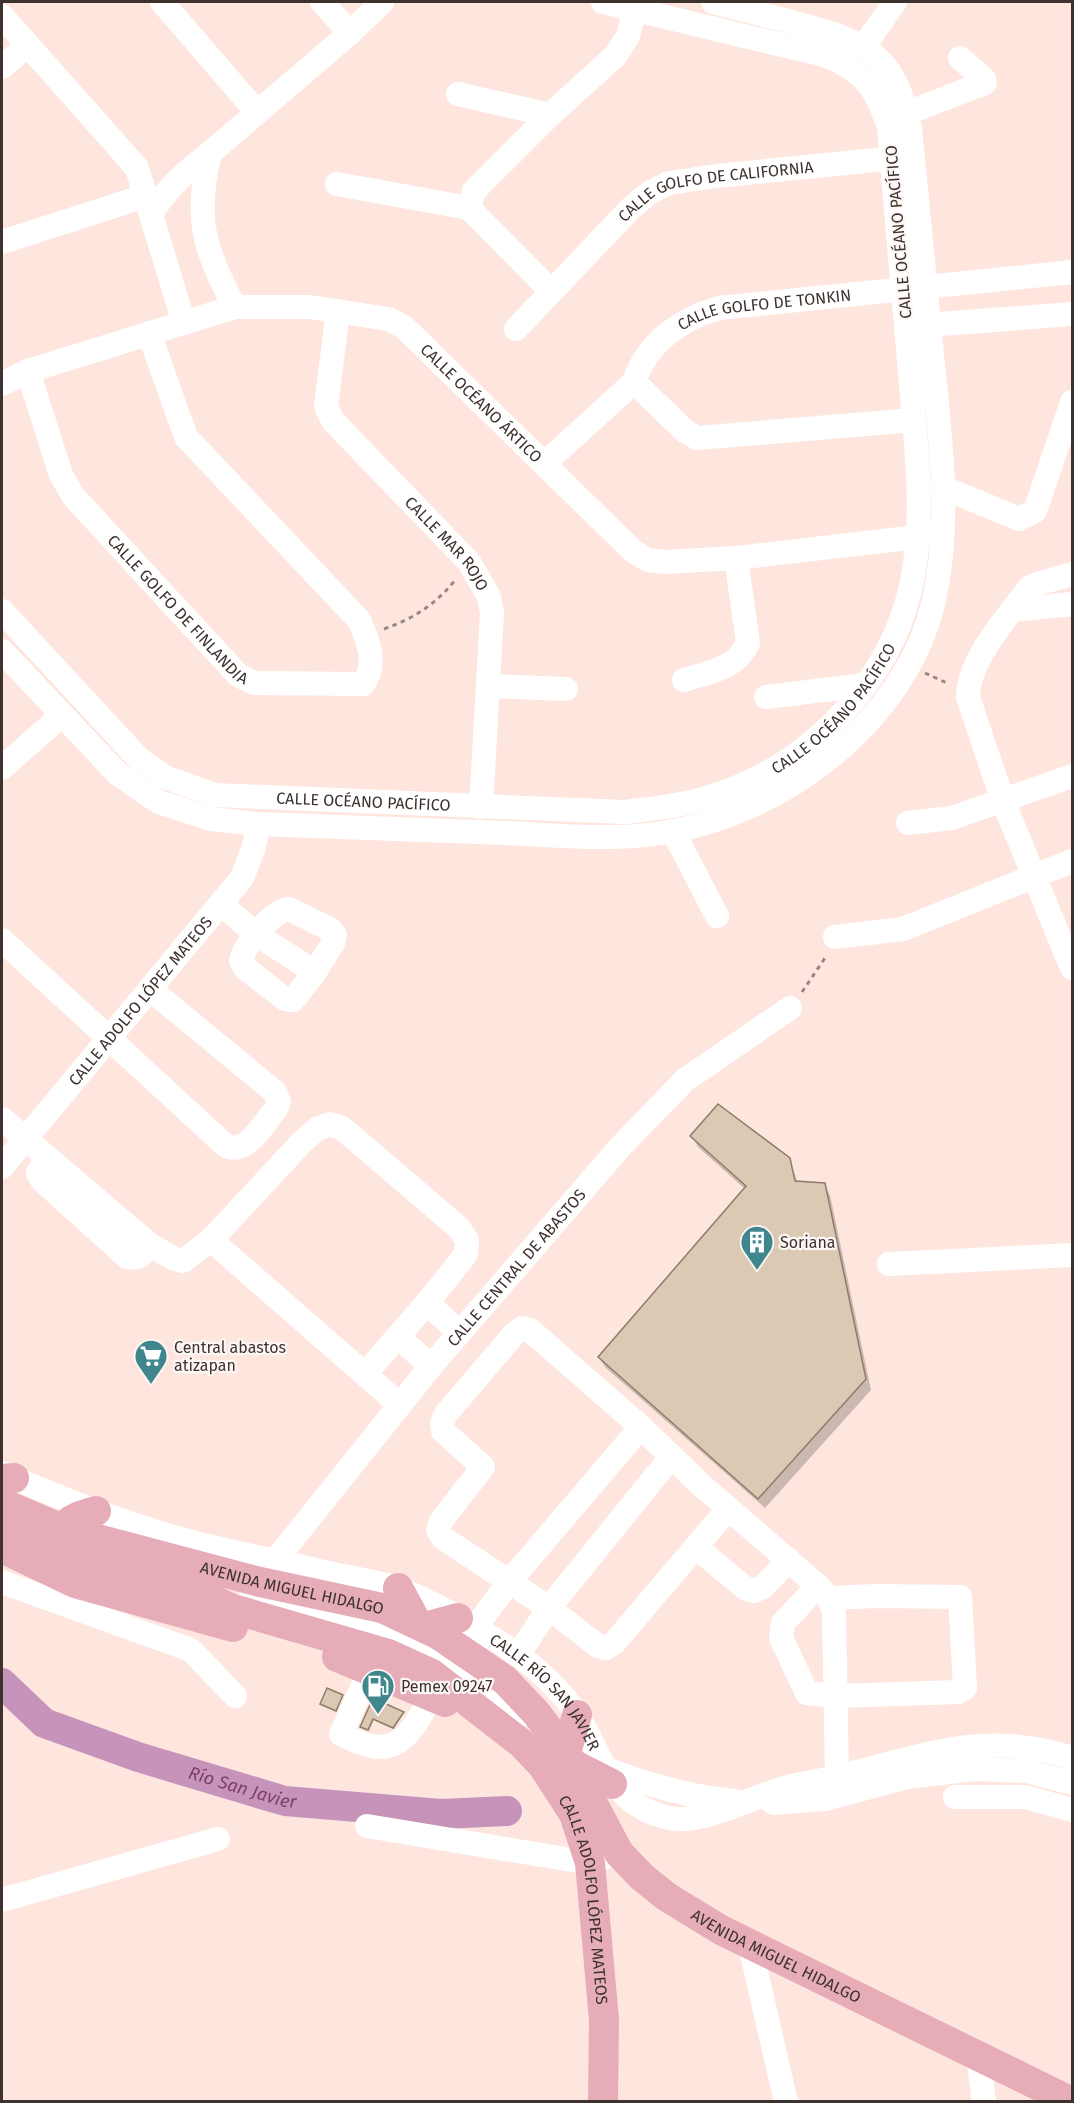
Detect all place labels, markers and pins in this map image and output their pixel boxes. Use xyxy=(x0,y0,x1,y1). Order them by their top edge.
building icon: Soriana xyxy=(739,1224,775,1271)
place label: Soriana xyxy=(780,1233,836,1252)
supermarket icon: Central abastos atizapan xyxy=(133,1338,169,1385)
place label: Central abastos atizapan xyxy=(174,1338,286,1375)
fuel station icon: Pemex 09247 xyxy=(360,1668,396,1715)
place label: Pemex 09247 xyxy=(401,1677,492,1696)

